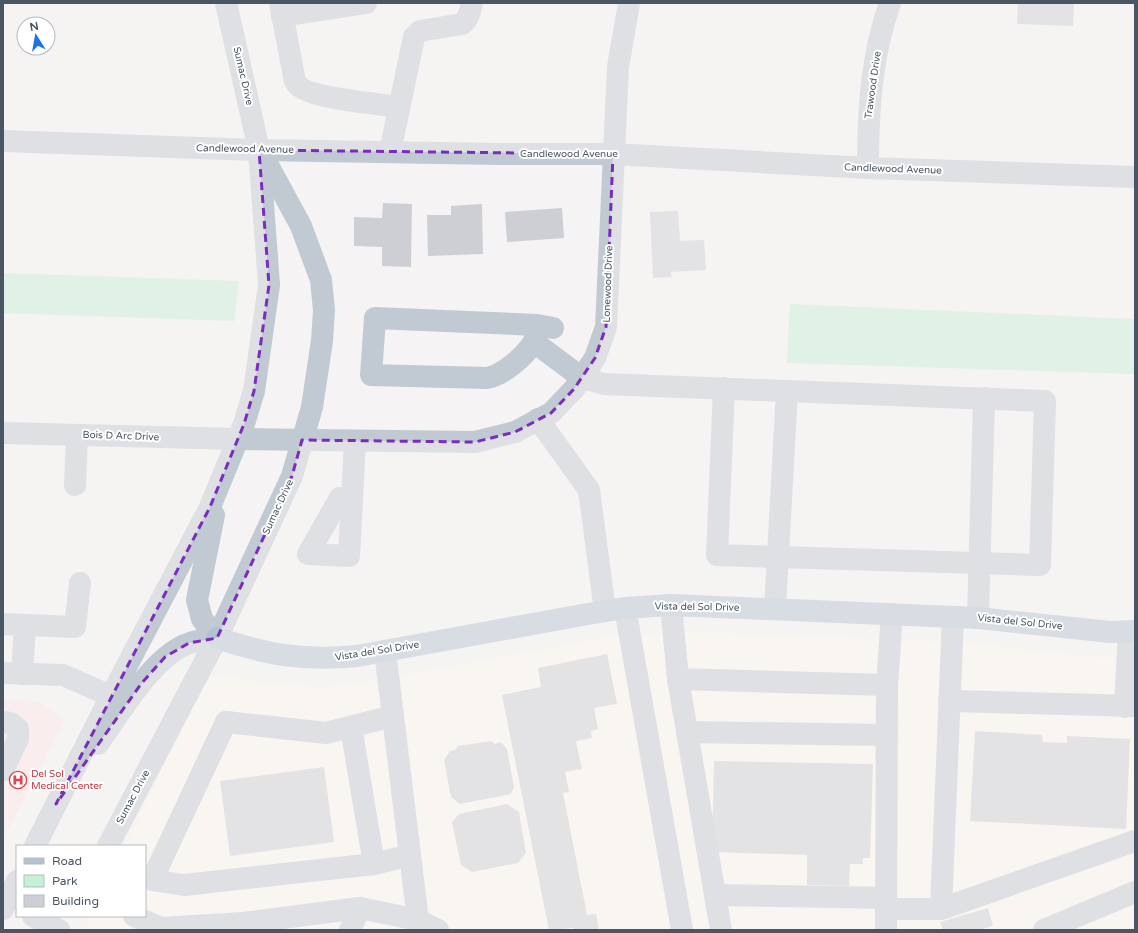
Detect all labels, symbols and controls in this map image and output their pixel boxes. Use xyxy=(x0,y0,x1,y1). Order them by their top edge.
north arrow xyxy=(16,16,56,56)
text: N xyxy=(29,19,40,34)
street label: Sumac Drive xyxy=(230,46,256,107)
street label: Trawood Drive xyxy=(862,50,884,120)
street label: Candlewood Avenue xyxy=(196,142,294,156)
street label: Candlewood Avenue xyxy=(520,148,618,160)
street label: Candlewood Avenue xyxy=(844,161,942,177)
street label: Lonewood Drive xyxy=(601,245,615,323)
street label: Bois D Arc Drive xyxy=(83,429,160,443)
street label: Sumac Drive xyxy=(260,477,296,537)
street label: Vista del Sol Drive xyxy=(654,600,740,614)
street label: Vista del Sol Drive xyxy=(977,612,1063,632)
street label: Vista del Sol Drive xyxy=(334,638,420,664)
place label: Del Sol Medical Center xyxy=(31,768,103,792)
street label: Sumac Drive xyxy=(114,768,152,826)
hospital icon: Del Sol Medical Center xyxy=(8,770,28,790)
legend xyxy=(16,845,146,917)
text: Road xyxy=(52,854,82,868)
text: Park xyxy=(52,874,78,888)
text: Building xyxy=(52,894,99,908)

